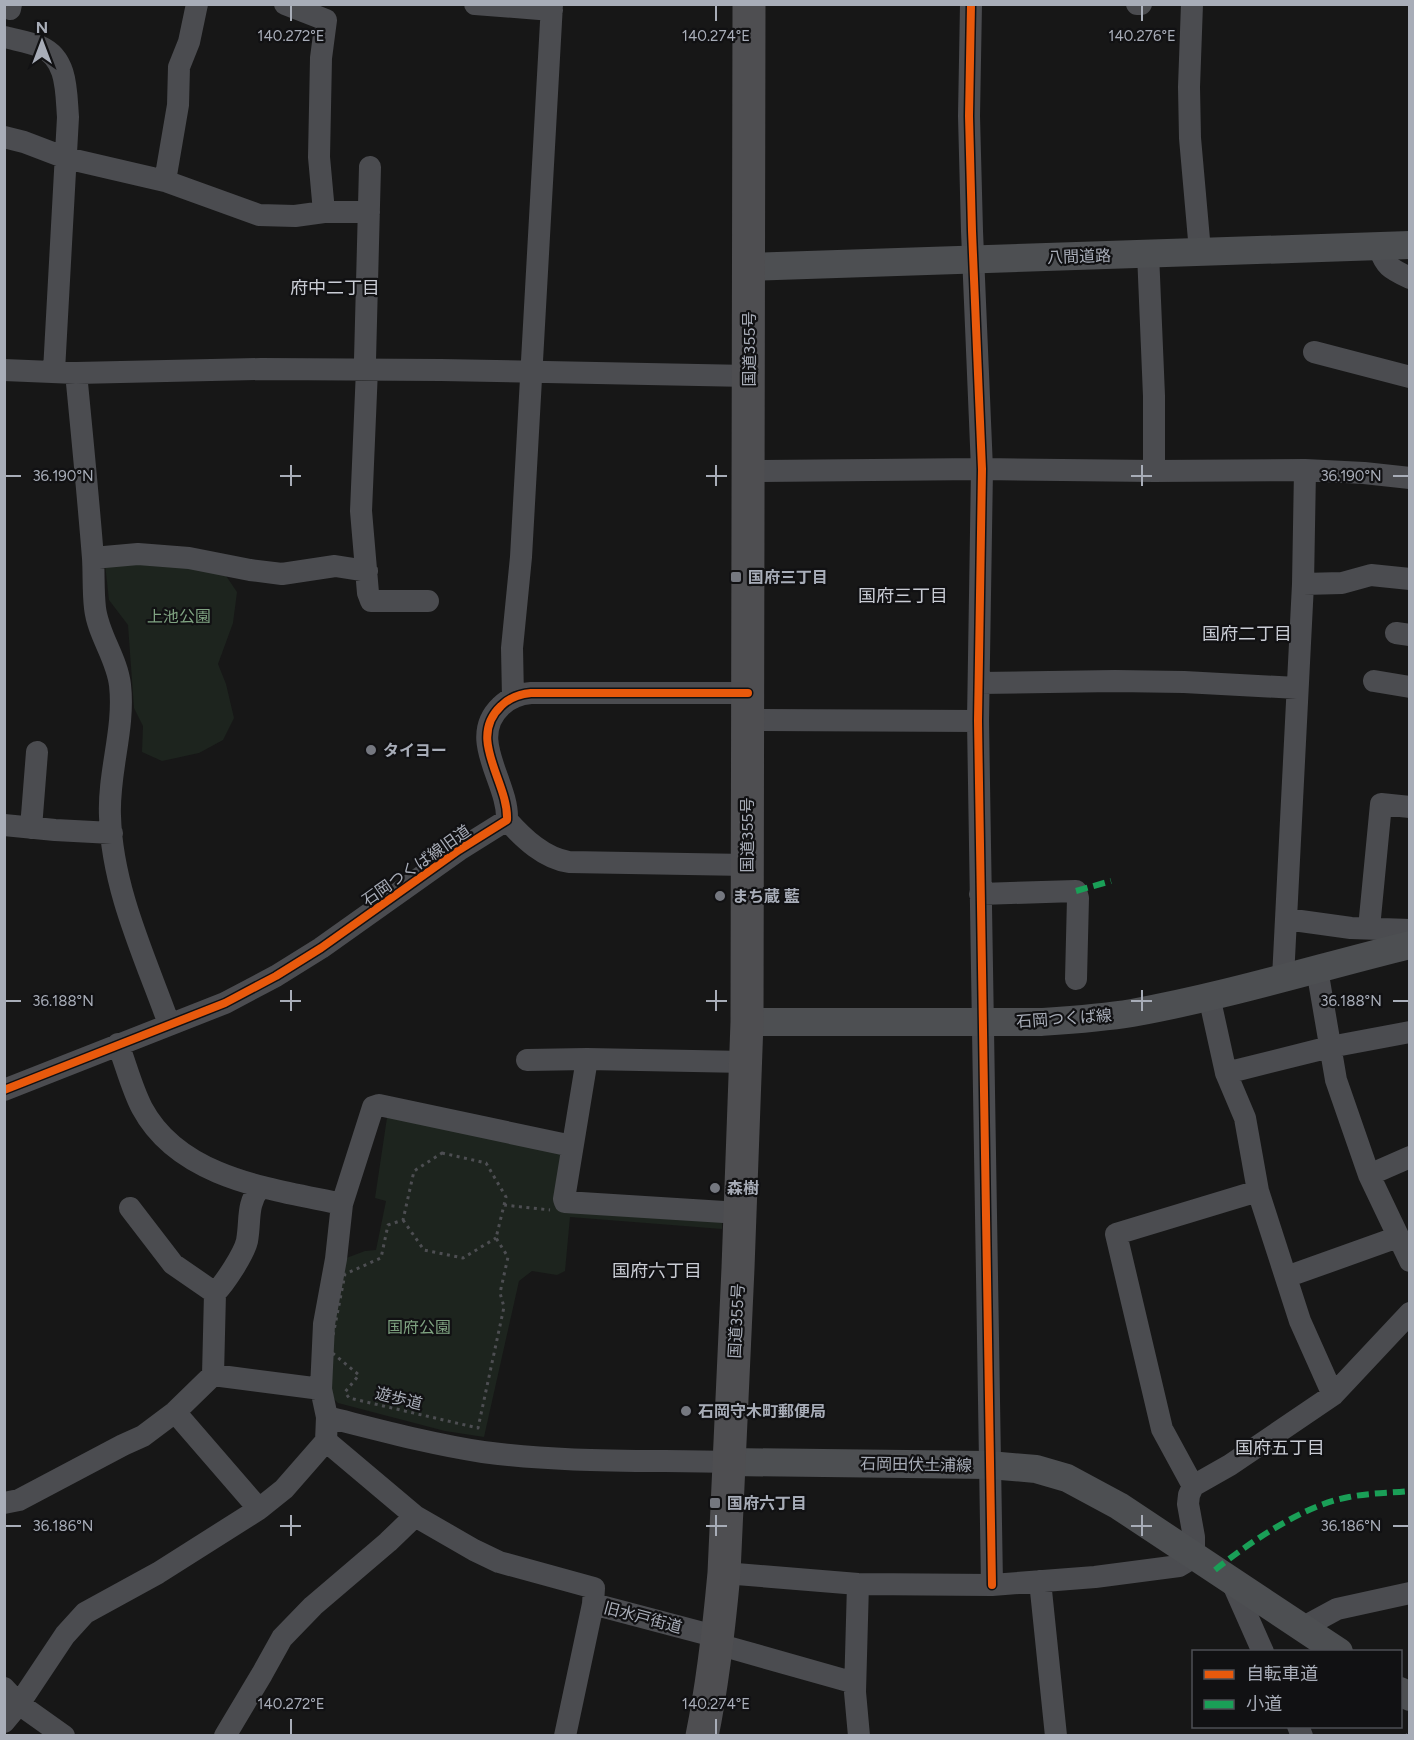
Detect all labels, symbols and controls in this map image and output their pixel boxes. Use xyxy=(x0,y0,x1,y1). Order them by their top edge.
north arrow xyxy=(12,12,72,72)
text: N xyxy=(36,18,48,37)
text: 140.272°E xyxy=(257,27,325,45)
text: 140.274°E xyxy=(682,27,750,45)
text: 140.276°E xyxy=(1108,27,1176,45)
street label: 八間道路 xyxy=(1047,246,1111,267)
district label: 府中二丁目 xyxy=(290,277,380,299)
street label: 国道355号 xyxy=(740,311,759,387)
text: 36.190°N xyxy=(32,467,94,485)
text: 36.190°N xyxy=(1320,467,1382,485)
place label: 国府三丁目 xyxy=(748,568,828,587)
marker: 国府三丁目 xyxy=(729,570,743,584)
district label: 国府三丁目 xyxy=(858,585,948,607)
park label: 上池公園 xyxy=(147,607,211,626)
district label: 国府二丁目 xyxy=(1202,623,1292,645)
place label: タイヨー xyxy=(383,741,447,760)
marker: タイヨー xyxy=(364,743,378,757)
street label: 国道355号 xyxy=(738,797,757,873)
street label: 石岡つくば線旧道 xyxy=(358,821,474,910)
place label: まち蔵 藍 xyxy=(732,887,800,906)
marker: まち蔵 藍 xyxy=(713,889,727,903)
text: 36.188°N xyxy=(32,992,94,1010)
text: 36.188°N xyxy=(1320,992,1382,1010)
street label: 石岡つくば線 xyxy=(1015,1006,1113,1031)
place label: 森樹 xyxy=(727,1179,759,1198)
marker: 森樹 xyxy=(708,1181,722,1195)
district label: 国府六丁目 xyxy=(612,1260,702,1282)
street label: 国道355号 xyxy=(725,1283,748,1359)
park label: 国府公園 xyxy=(387,1318,451,1337)
street label: 遊歩道 xyxy=(373,1383,424,1414)
place label: 石岡守木町郵便局 xyxy=(698,1402,826,1421)
marker: 石岡守木町郵便局 xyxy=(679,1404,693,1418)
district label: 国府五丁目 xyxy=(1235,1437,1325,1459)
street label: 石岡田伏土浦線 xyxy=(860,1454,972,1475)
place label: 国府六丁目 xyxy=(727,1494,807,1513)
marker: 国府六丁目 xyxy=(708,1496,722,1510)
text: 36.186°N xyxy=(33,1517,93,1535)
text: 36.186°N xyxy=(1321,1517,1381,1535)
street label: 旧水戸街道 xyxy=(602,1598,684,1637)
legend xyxy=(1192,1650,1402,1728)
text: 自転車道 xyxy=(1246,1663,1318,1685)
text: 小道 xyxy=(1246,1693,1282,1715)
text: 140.272°E xyxy=(257,1695,325,1713)
text: 140.274°E xyxy=(682,1695,750,1713)

